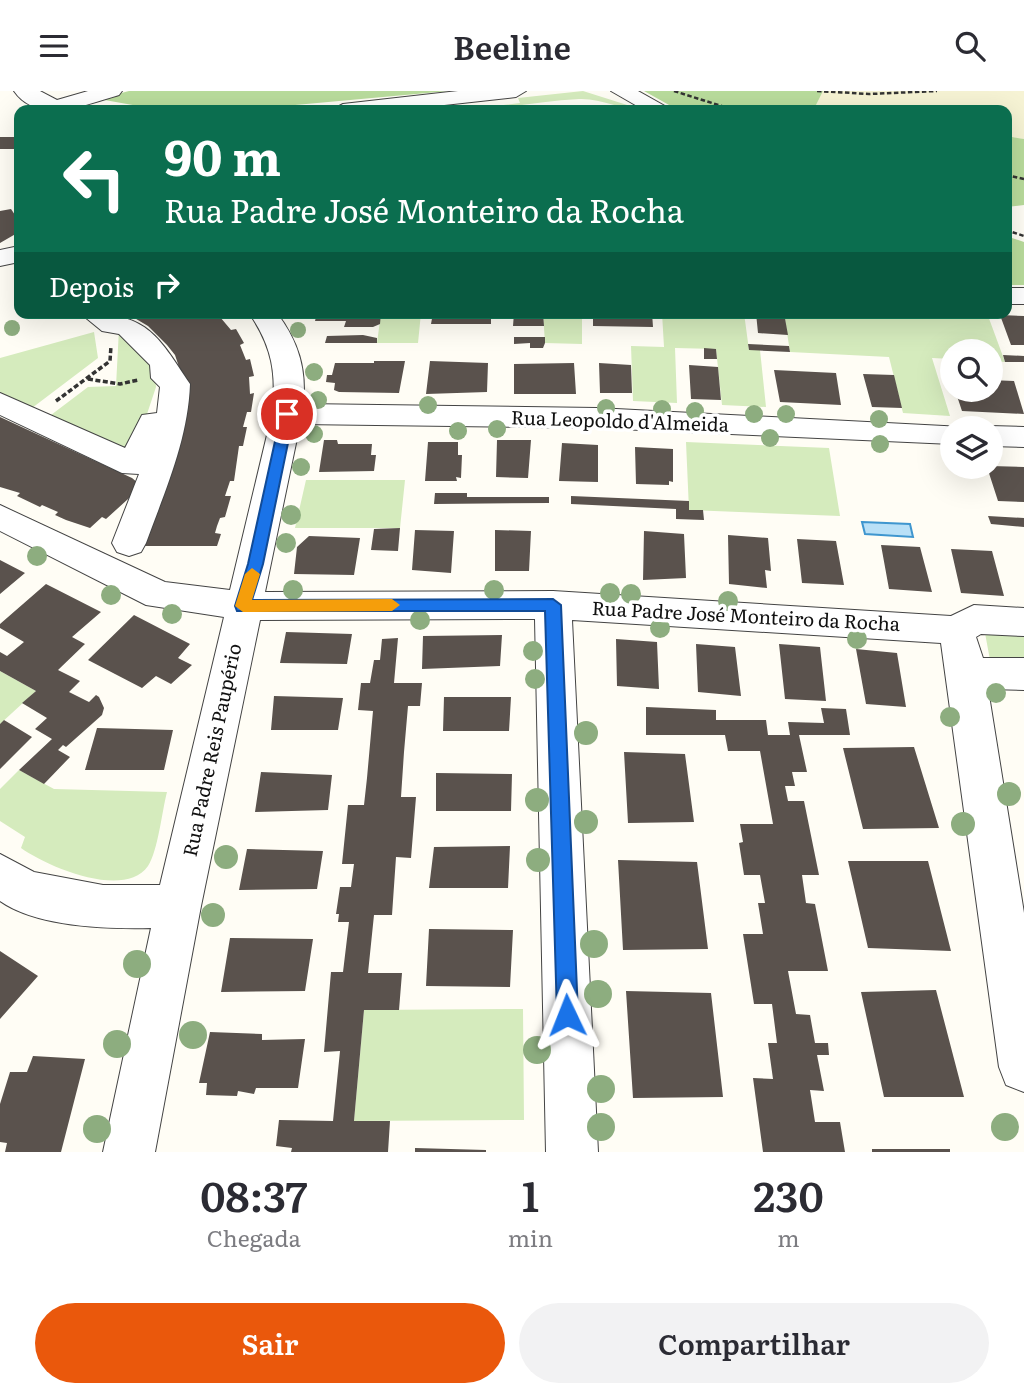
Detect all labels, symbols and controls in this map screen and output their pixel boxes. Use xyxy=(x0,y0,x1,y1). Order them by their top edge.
text: Beeline xyxy=(453,22,571,70)
icon: menu xyxy=(35,27,73,65)
icon: search xyxy=(951,27,989,65)
text: 90 m xyxy=(164,118,281,191)
icon: left xyxy=(49,133,140,224)
text: Rua Padre José Monteiro da Rocha xyxy=(164,185,684,233)
text: Depois xyxy=(49,266,134,305)
icon: right xyxy=(148,266,186,304)
map controls xyxy=(940,339,1003,479)
button: search xyxy=(940,339,1003,402)
pin xyxy=(257,384,317,444)
icon: arrive xyxy=(268,395,306,433)
street label: Rua Leopoldo d'Almeida xyxy=(511,402,730,438)
button: layers xyxy=(940,416,1003,479)
street label: Rua Padre José Monteiro da Rocha xyxy=(591,593,902,637)
street label: Rua Padre Reis Paupério xyxy=(175,641,247,859)
position arrow xyxy=(530,978,604,1052)
text: 08:37 xyxy=(200,1163,307,1225)
text: 1 xyxy=(522,1163,539,1225)
text: 230 xyxy=(753,1163,824,1225)
text: Chegada xyxy=(207,1220,301,1254)
text: min xyxy=(508,1220,553,1254)
text: m xyxy=(777,1220,800,1254)
button: Sair xyxy=(35,1303,505,1383)
button: Compartilhar xyxy=(519,1303,989,1383)

